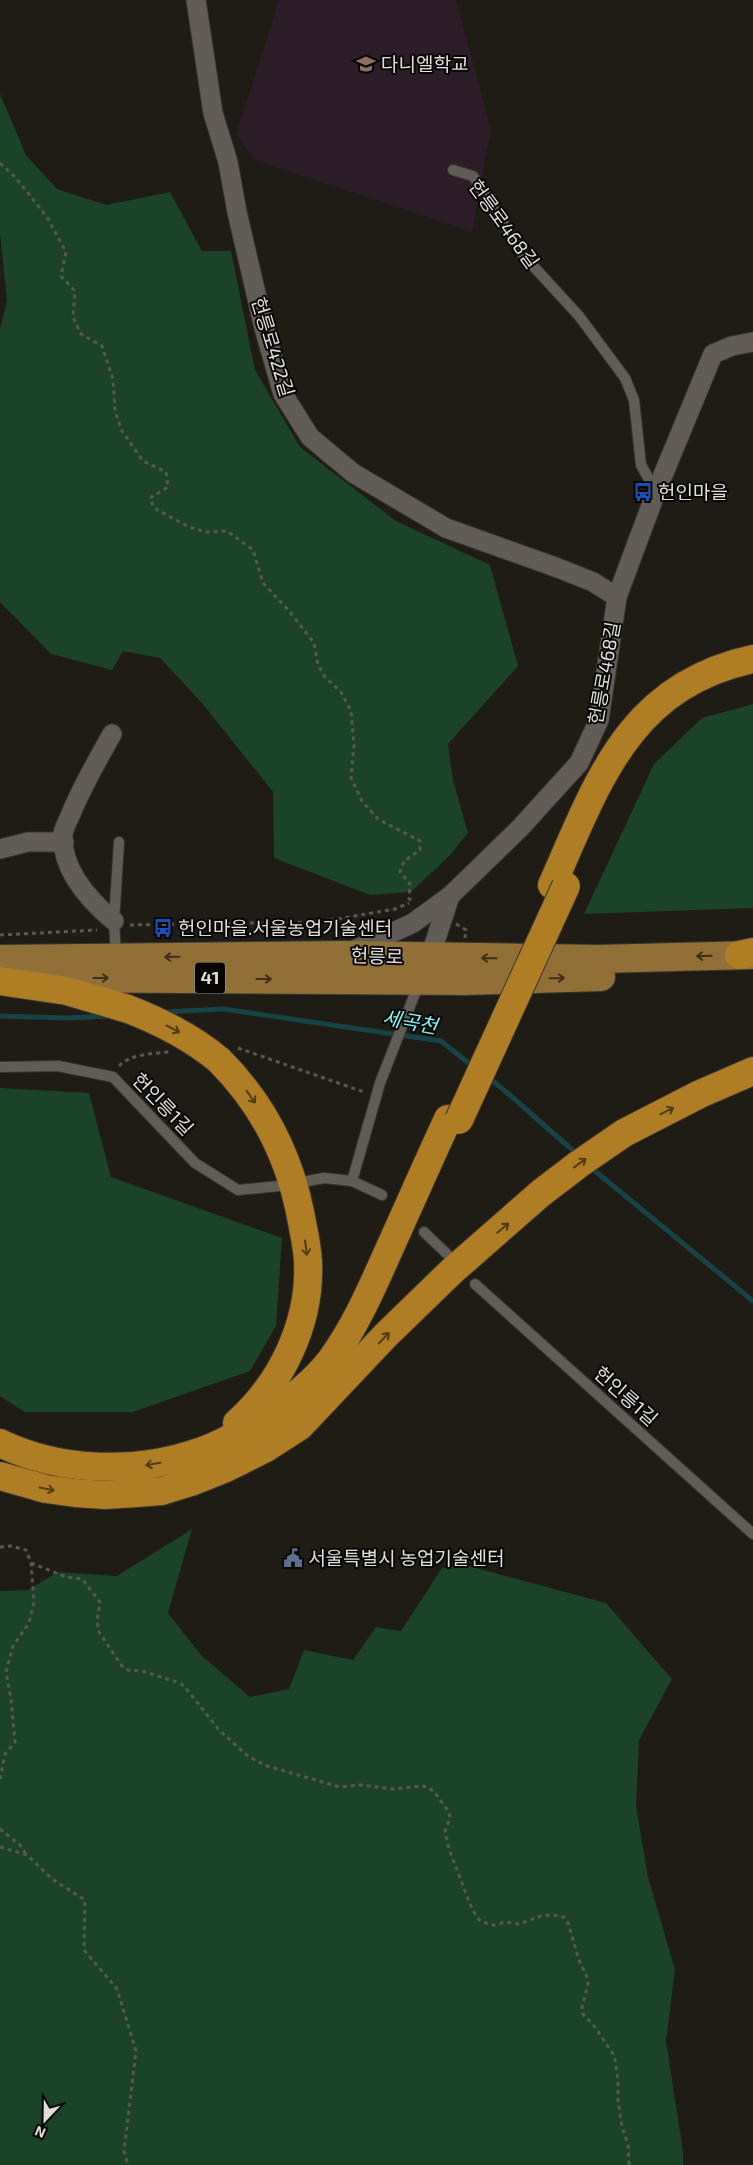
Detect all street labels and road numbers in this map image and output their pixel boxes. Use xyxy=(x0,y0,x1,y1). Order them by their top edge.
street label: 헌릉로468길 xyxy=(465,175,544,273)
street label: 헌릉로422길 xyxy=(247,294,300,399)
street label: 헌릉로468길 xyxy=(583,620,624,726)
street label: 헌릉로 xyxy=(350,943,404,968)
road number: 41 xyxy=(195,962,225,994)
street label: 헌인릉1길 xyxy=(128,1068,199,1140)
street label: 헌인릉1길 xyxy=(590,1361,663,1430)

